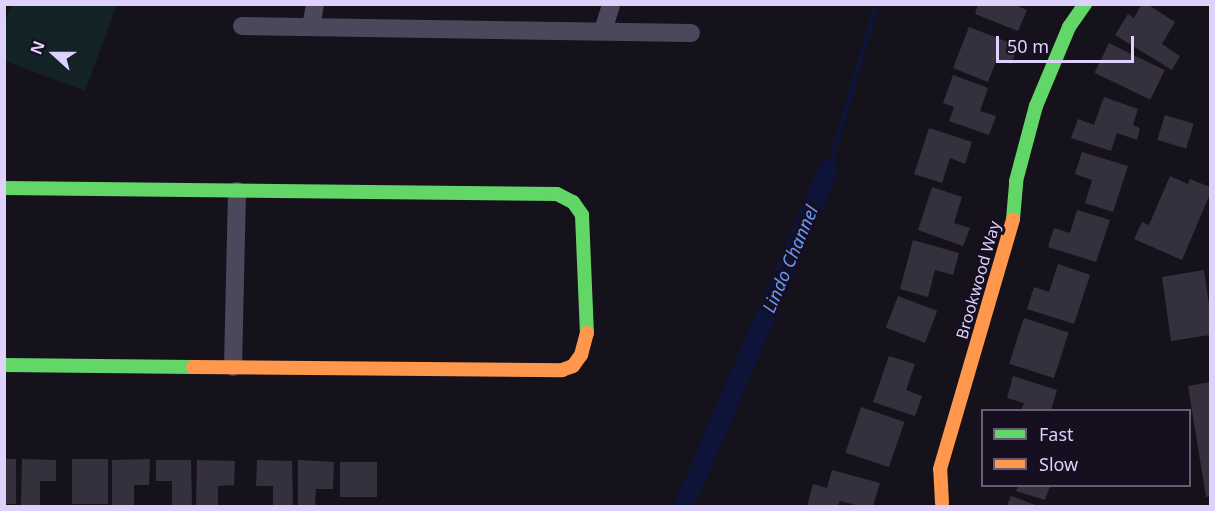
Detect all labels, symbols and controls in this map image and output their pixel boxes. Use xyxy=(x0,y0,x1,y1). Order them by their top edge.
north arrow xyxy=(24,24,84,84)
scale bar xyxy=(999,24,1137,62)
text: 50 m xyxy=(1007,34,1049,58)
text: N xyxy=(25,38,50,58)
water label: Lindo Channel xyxy=(758,202,822,316)
street label: Brookwood Way xyxy=(952,219,1004,341)
legend xyxy=(981,409,1191,487)
text: Fast xyxy=(1039,422,1074,446)
text: Slow xyxy=(1039,452,1078,476)

